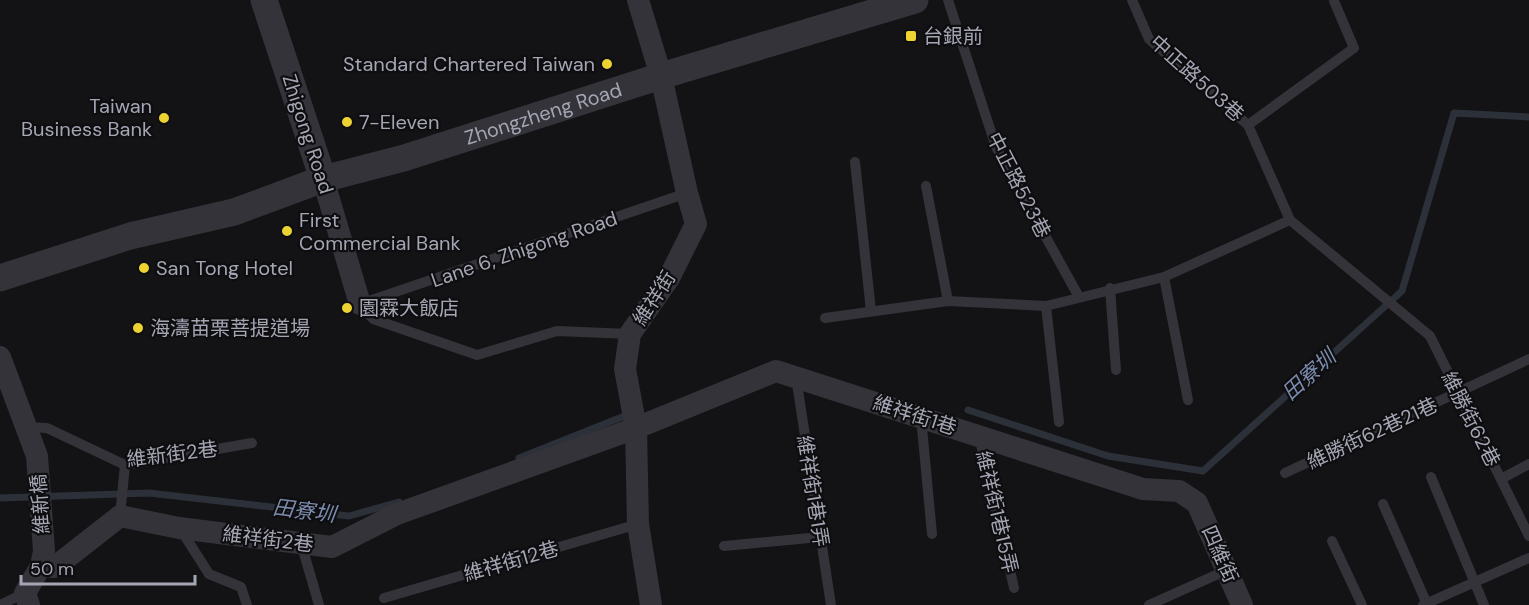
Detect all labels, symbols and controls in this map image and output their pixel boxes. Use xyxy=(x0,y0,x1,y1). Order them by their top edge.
place label: 台銀前 xyxy=(923,23,983,49)
marker: 台銀前 xyxy=(904,29,918,43)
street label: 中正路503巷 xyxy=(1145,29,1249,127)
place label: Standard Chartered Taiwan xyxy=(343,51,595,77)
marker: Standard Chartered Taiwan xyxy=(600,57,614,71)
street label: Zhigong Road xyxy=(276,71,340,197)
street label: Zhongzheng Road xyxy=(461,76,625,151)
place label: Taiwan Business Bank xyxy=(21,93,152,142)
place label: 7-Eleven xyxy=(359,109,439,135)
marker: Taiwan Business Bank xyxy=(157,111,171,125)
marker: 7-Eleven xyxy=(340,115,354,129)
street label: 中正路523巷 xyxy=(981,128,1057,242)
street label: Lane 6, Zhigong Road xyxy=(427,205,621,293)
place label: First Commercial Bank xyxy=(299,207,461,256)
marker: First Commercial Bank xyxy=(280,224,294,238)
place label: San Tong Hotel xyxy=(156,255,293,281)
marker: San Tong Hotel xyxy=(137,261,151,275)
street label: 維祥街 xyxy=(627,266,681,330)
place label: 園霖大飯店 xyxy=(359,295,459,321)
marker: 園霖大飯店 xyxy=(340,301,354,315)
place label: 海濤苗栗菩提道場 xyxy=(150,315,310,341)
marker: 海濤苗栗菩提道場 xyxy=(131,321,145,335)
water label: 田寮圳 xyxy=(1276,342,1344,406)
street label: 維勝街62巷 xyxy=(1436,367,1506,471)
street label: 維祥街1巷 xyxy=(870,389,960,441)
street label: 維勝街62巷21巷 xyxy=(1302,391,1442,475)
street label: 維祥街1巷1弄 xyxy=(791,433,835,549)
street label: 維新街2巷 xyxy=(125,436,219,472)
street label: 維祥街1巷15弄 xyxy=(970,448,1024,576)
street label: 維新橋 xyxy=(25,473,55,535)
water label: 田寮圳 xyxy=(271,493,340,529)
street label: 維祥街2巷 xyxy=(221,521,315,557)
street label: 四維街 xyxy=(1196,521,1244,587)
street label: 維祥街12巷 xyxy=(460,535,562,587)
scale bar xyxy=(21,548,195,586)
text: 50 m xyxy=(30,557,74,581)

